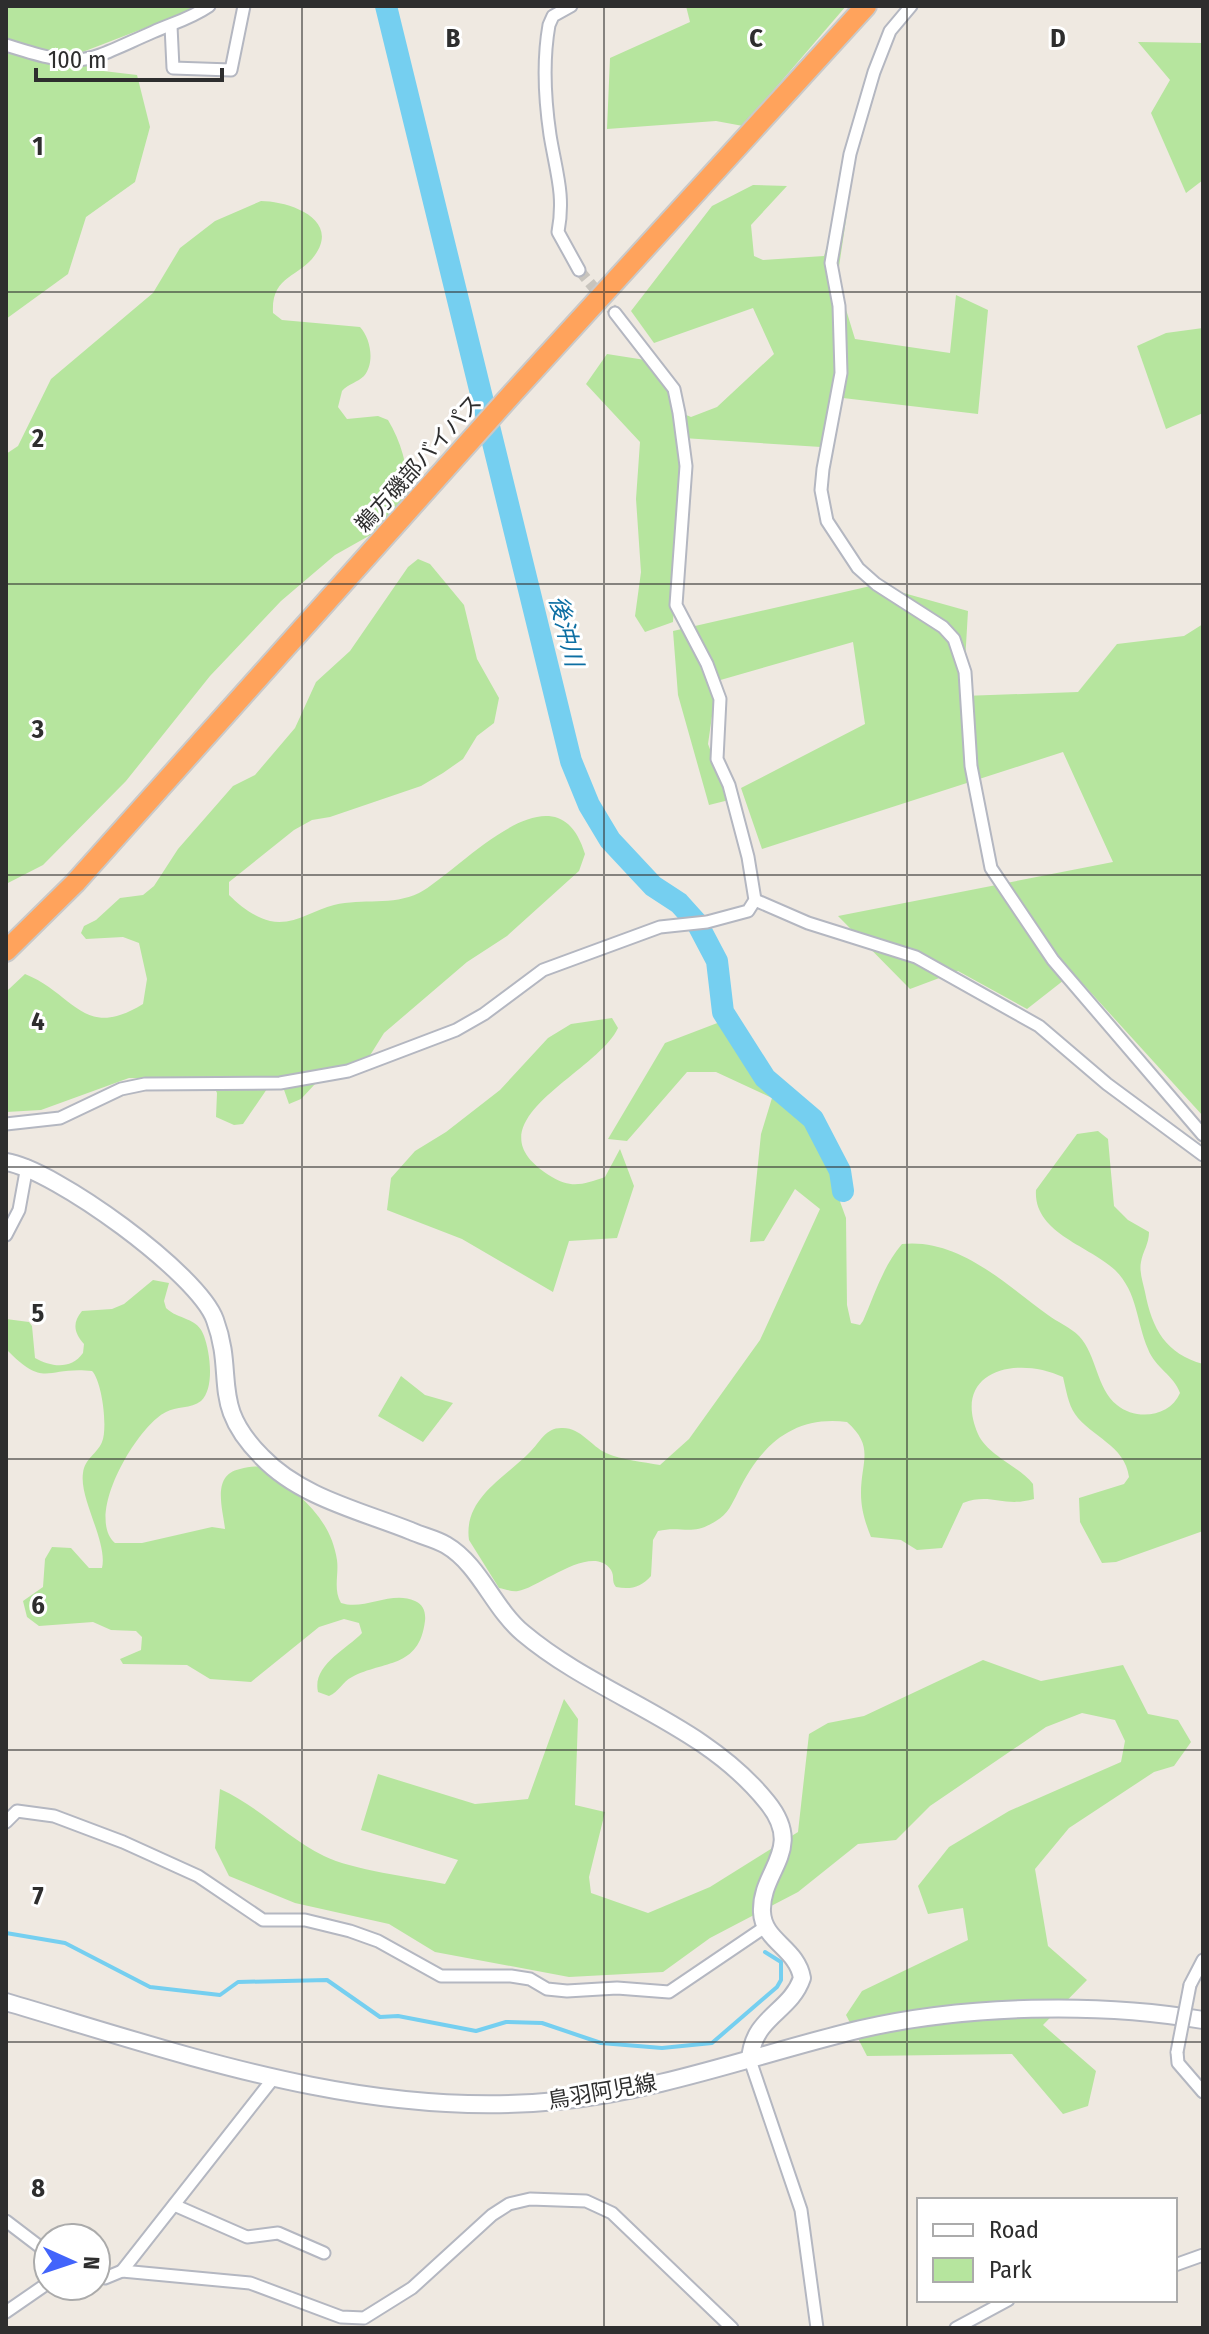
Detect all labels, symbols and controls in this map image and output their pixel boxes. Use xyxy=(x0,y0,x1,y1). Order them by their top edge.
text: B xyxy=(446,23,461,54)
text: C xyxy=(749,23,763,54)
text: D xyxy=(1050,23,1066,54)
scale bar xyxy=(36,32,222,82)
text: 100 m xyxy=(48,46,106,74)
text: 1 xyxy=(33,131,44,162)
street label: 鵜方磯部バイパス xyxy=(350,389,487,538)
text: 2 xyxy=(31,423,44,454)
water label: 後沖川 xyxy=(544,593,589,672)
text: 3 xyxy=(31,714,44,745)
text: 4 xyxy=(31,1006,45,1037)
text: 5 xyxy=(32,1298,45,1329)
text: 6 xyxy=(31,1590,45,1621)
text: 7 xyxy=(32,1881,44,1912)
street label: 鳥羽阿児線 xyxy=(546,2069,659,2114)
text: 8 xyxy=(31,2173,45,2204)
legend xyxy=(917,2198,1177,2302)
text: Road xyxy=(989,2216,1039,2244)
north arrow xyxy=(32,2222,112,2302)
text: N xyxy=(78,2256,105,2270)
text: Park xyxy=(989,2256,1032,2284)

